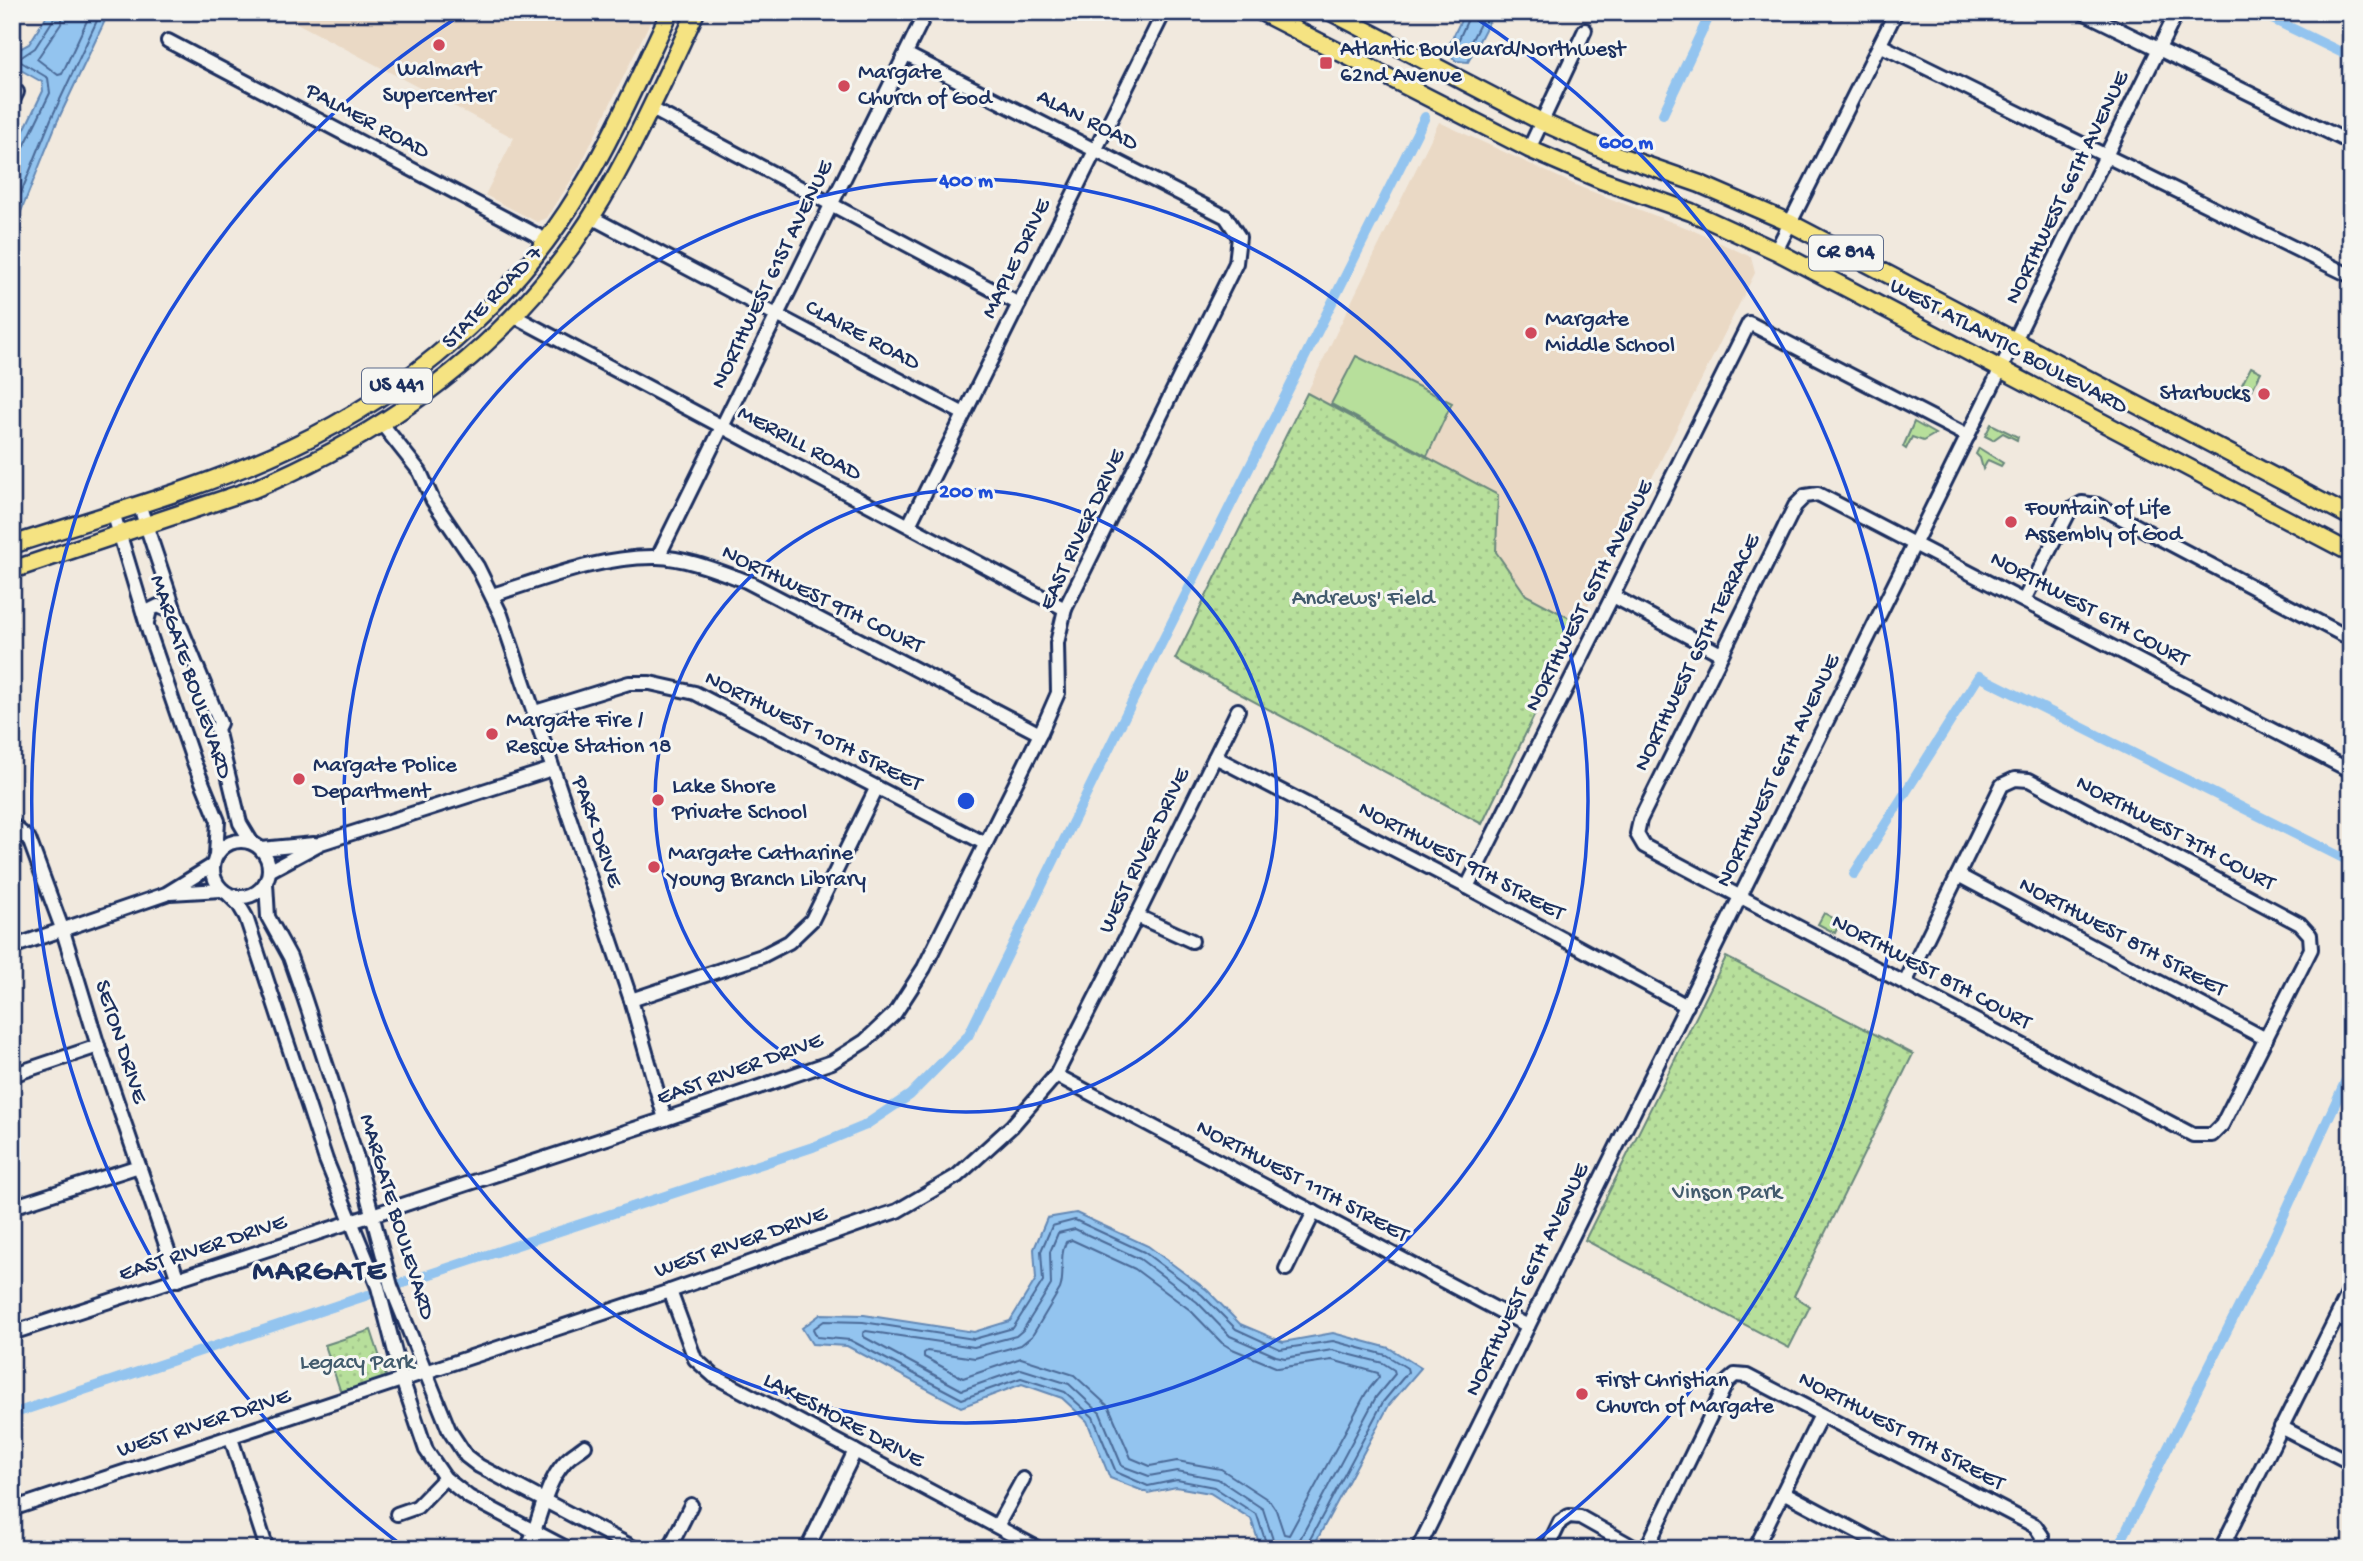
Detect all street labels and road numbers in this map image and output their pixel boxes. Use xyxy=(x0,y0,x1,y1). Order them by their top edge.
street label: NORTHWEST 66TH AVENUE xyxy=(2000,66,2137,309)
street label: PALMER ROAD xyxy=(299,77,435,167)
street label: ALAN ROAD xyxy=(1032,84,1143,159)
street label: NORTHWEST 61ST AVENUE xyxy=(706,155,841,394)
street label: MAPLE DRIVE xyxy=(976,193,1058,323)
road number: CR 814 xyxy=(1809,236,1883,270)
street label: STATE ROAD 7 xyxy=(437,240,550,355)
street label: WEST ATLANTIC BOULEVARD xyxy=(1884,273,2132,422)
street label: CLAIRE ROAD xyxy=(800,294,925,378)
road number: US 441 xyxy=(362,368,432,404)
street label: MERRILL ROAD xyxy=(732,400,867,488)
street label: EAST RIVER DRIVE xyxy=(1034,444,1133,615)
street label: NORTHWEST 65TH AVENUE xyxy=(1520,474,1661,716)
street label: NORTHWEST 65TH TERRACE xyxy=(1629,528,1768,776)
street label: NORTHWEST 9TH COURT xyxy=(717,539,928,661)
street label: NORTHWEST 6TH COURT xyxy=(1985,546,2194,674)
street label: MARGATE BOULEVARD xyxy=(143,572,238,783)
street label: NORTHWEST 66TH AVENUE xyxy=(1711,649,1848,892)
street label: NORTHWEST 10TH STREET xyxy=(700,665,927,799)
street label: WEST RIVER DRIVE xyxy=(1093,762,1197,938)
street label: NORTHWEST 7TH COURT xyxy=(2071,770,2280,898)
street label: PARK DRIVE xyxy=(564,772,628,893)
street label: NORTHWEST 9TH STREET xyxy=(1353,796,1570,928)
street label: NORTHWEST 8TH STREET xyxy=(2014,872,2231,1005)
street label: NORTHWEST 8TH COURT xyxy=(1827,909,2036,1038)
street label: SETON DRIVE xyxy=(87,977,153,1109)
street label: EAST RIVER DRIVE xyxy=(653,1027,828,1113)
street label: MARGATE BOULEVARD xyxy=(352,1111,440,1324)
street label: NORTHWEST 11TH STREET xyxy=(1191,1114,1414,1250)
street label: NORTHWEST 66TH AVENUE xyxy=(1460,1158,1597,1401)
street label: WEST RIVER DRIVE xyxy=(651,1200,832,1285)
street label: EAST RIVER DRIVE xyxy=(116,1209,292,1289)
street label: NORTHWEST 9TH STREET xyxy=(1793,1366,2010,1498)
street label: LAKESHORE DRIVE xyxy=(758,1367,929,1476)
street label: WEST RIVER DRIVE xyxy=(114,1383,296,1465)

